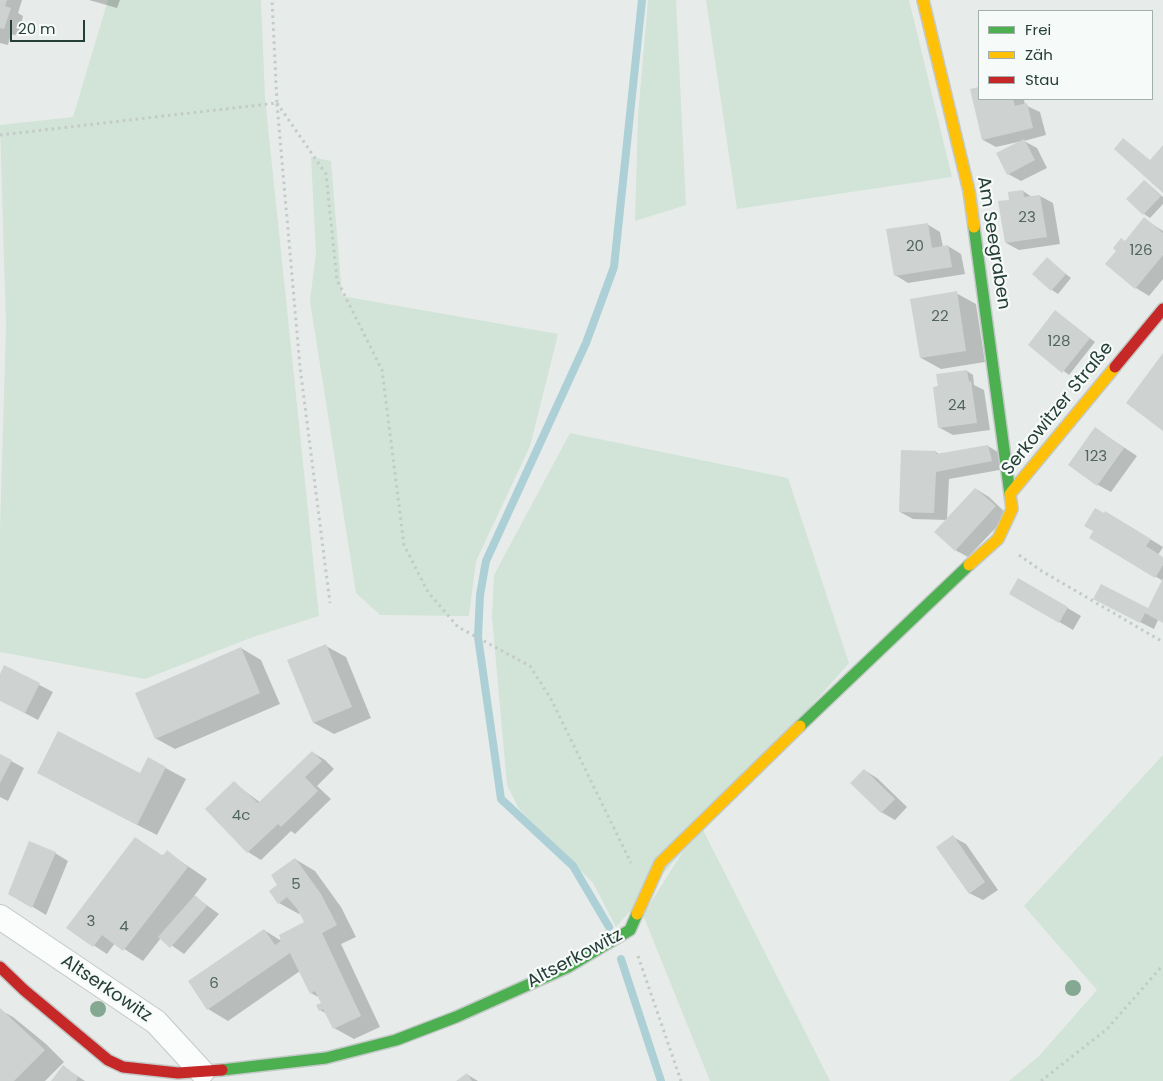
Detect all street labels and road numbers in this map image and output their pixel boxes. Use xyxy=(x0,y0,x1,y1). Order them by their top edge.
street label: Am Seegraben xyxy=(972,175,1014,311)
street label: Serkowitzer Straße xyxy=(998,338,1118,480)
street label: Altserkowitz xyxy=(524,925,626,993)
street label: Altserkowitz xyxy=(56,951,156,1027)

